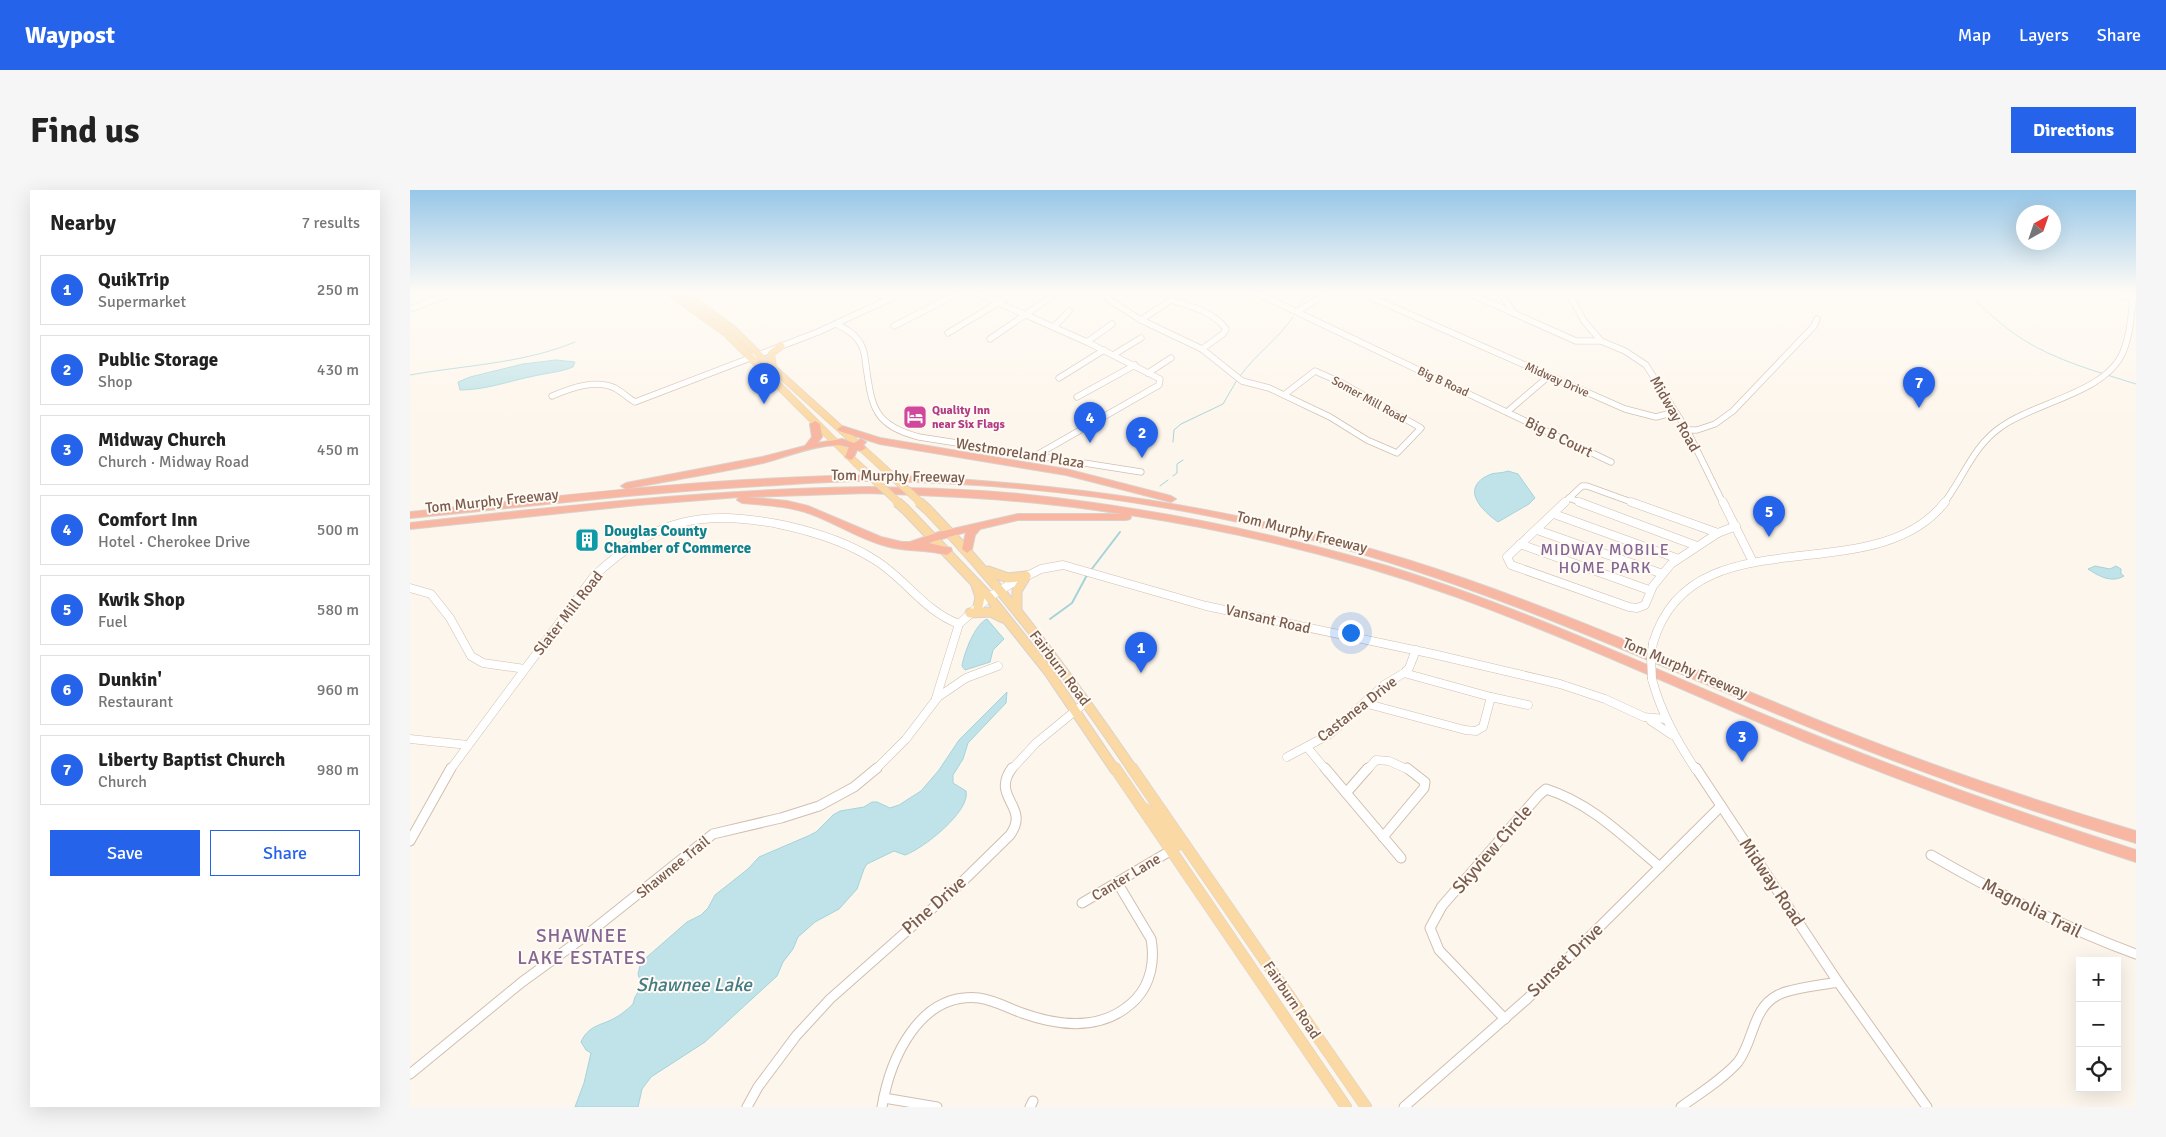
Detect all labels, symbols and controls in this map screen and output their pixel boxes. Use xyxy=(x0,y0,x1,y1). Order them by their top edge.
text: Waypost xyxy=(25,20,115,50)
text: Map xyxy=(1958,24,1991,46)
text: Layers xyxy=(2019,24,2069,46)
text: Share xyxy=(2097,24,2141,46)
button: Directions xyxy=(2011,107,2136,153)
text: Find us xyxy=(30,109,140,152)
north arrow xyxy=(2016,205,2061,250)
text: Nearby xyxy=(50,210,116,236)
text: 7 results xyxy=(301,213,360,233)
text: QuikTrip xyxy=(98,268,169,292)
text: 1 xyxy=(63,280,71,300)
text: 250 m xyxy=(317,280,359,300)
text: Supermarket xyxy=(98,292,186,312)
text: Public Storage xyxy=(98,348,218,372)
street label: Midway Drive xyxy=(1522,359,1592,401)
text: 2 xyxy=(63,360,71,380)
text: 430 m xyxy=(317,360,359,380)
pin: 6 xyxy=(748,363,780,404)
street label: Big B Road xyxy=(1415,364,1471,400)
pin: 7 xyxy=(1903,367,1935,408)
text: Shop xyxy=(98,372,132,392)
street label: Somer Mill Road xyxy=(1329,373,1409,427)
street label: Midway Road xyxy=(1646,373,1704,455)
pin: 4 xyxy=(1074,402,1106,443)
place label: Quality Inn near Six Flags xyxy=(932,403,1005,432)
hotel icon: Quality Inn near Six Flags xyxy=(902,404,928,430)
street label: Big B Court xyxy=(1522,413,1596,461)
pin: 2 xyxy=(1126,417,1158,458)
text: Midway Church xyxy=(98,428,226,452)
street label: Westmoreland Plaza xyxy=(954,434,1086,472)
text: 3 xyxy=(63,440,71,460)
text: 450 m xyxy=(317,440,359,460)
text: Church · Midway Road xyxy=(98,452,249,472)
street label: Tom Murphy Freeway xyxy=(831,466,965,486)
street label: Tom Murphy Freeway xyxy=(424,485,560,517)
pin: 5 xyxy=(1753,496,1785,537)
street label: Tom Murphy Freeway xyxy=(1235,507,1369,557)
text: Comfort Inn xyxy=(98,508,198,532)
text: 4 xyxy=(63,520,71,540)
text: 500 m xyxy=(317,520,359,540)
place label: Douglas County Chamber of Commerce xyxy=(604,522,751,557)
building icon: Douglas County Chamber of Commerce xyxy=(574,527,600,553)
text: Hotel · Cherokee Drive xyxy=(98,532,250,552)
district label: MIDWAY MOBILE HOME PARK xyxy=(1540,540,1670,578)
street label: Slater Mill Road xyxy=(530,567,606,659)
text: Kwik Shop xyxy=(98,588,185,612)
text: 5 xyxy=(63,600,71,620)
text: 580 m xyxy=(317,600,359,620)
street label: Vansant Road xyxy=(1224,600,1312,638)
text: Fuel xyxy=(98,612,127,632)
your location xyxy=(1338,620,1364,646)
street label: Fairburn Road xyxy=(1026,627,1094,709)
pin: 1 xyxy=(1125,632,1157,673)
street label: Tom Murphy Freeway xyxy=(1620,634,1750,702)
text: Dunkin' xyxy=(98,668,162,692)
street label: Castanea Drive xyxy=(1314,672,1400,746)
text: 6 xyxy=(63,680,71,700)
text: 960 m xyxy=(317,680,359,700)
text: Restaurant xyxy=(98,692,173,712)
pin: 3 xyxy=(1726,721,1758,762)
text: Liberty Baptist Church xyxy=(98,748,285,772)
text: 7 xyxy=(63,760,71,780)
text: 980 m xyxy=(317,760,359,780)
text: Church xyxy=(98,772,147,792)
street label: Skyview Circle xyxy=(1447,800,1537,898)
button: Save xyxy=(50,830,200,876)
button: Share xyxy=(210,830,360,876)
street label: Shawnee Trail xyxy=(633,832,713,902)
street label: Midway Road xyxy=(1734,834,1810,930)
street label: Canter Lane xyxy=(1088,849,1164,905)
street label: Pine Drive xyxy=(897,871,971,939)
street label: Magnolia Trail xyxy=(1978,873,2086,943)
street label: Sunset Drive xyxy=(1522,918,1608,1002)
district label: SHAWNEE LAKE ESTATES xyxy=(517,924,647,970)
map controls xyxy=(2076,957,2121,1092)
button: + xyxy=(2076,957,2121,1002)
street label: Fairburn Road xyxy=(1259,958,1325,1042)
water label: Shawnee Lake xyxy=(636,973,753,997)
button: − xyxy=(2076,1002,2121,1047)
button: locate xyxy=(2076,1047,2121,1092)

